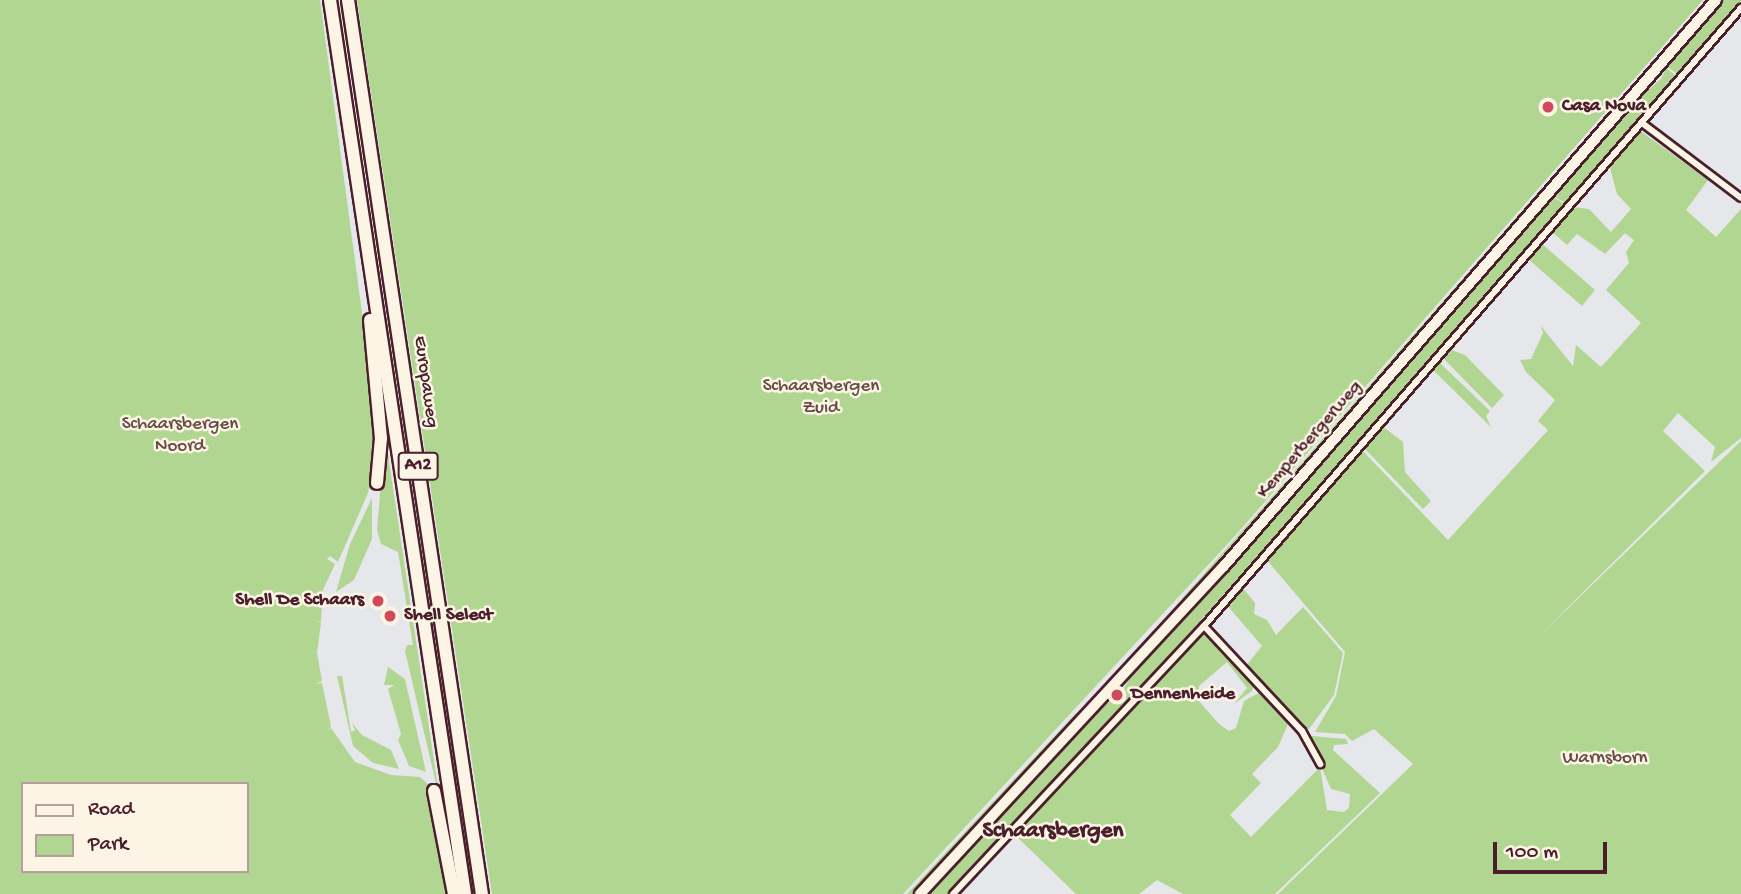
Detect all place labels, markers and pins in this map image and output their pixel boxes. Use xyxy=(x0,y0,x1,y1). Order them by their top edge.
place label: Casa Nova xyxy=(1562,96,1646,118)
marker: Casa Nova xyxy=(1540,99,1556,115)
place label: Shell De Schaars xyxy=(235,590,364,612)
marker: Shell De Schaars xyxy=(370,593,386,609)
place label: Shell Select xyxy=(404,605,493,627)
marker: Shell Select xyxy=(382,608,398,624)
place label: Dennenheide xyxy=(1131,684,1235,706)
marker: Dennenheide xyxy=(1109,687,1125,703)

